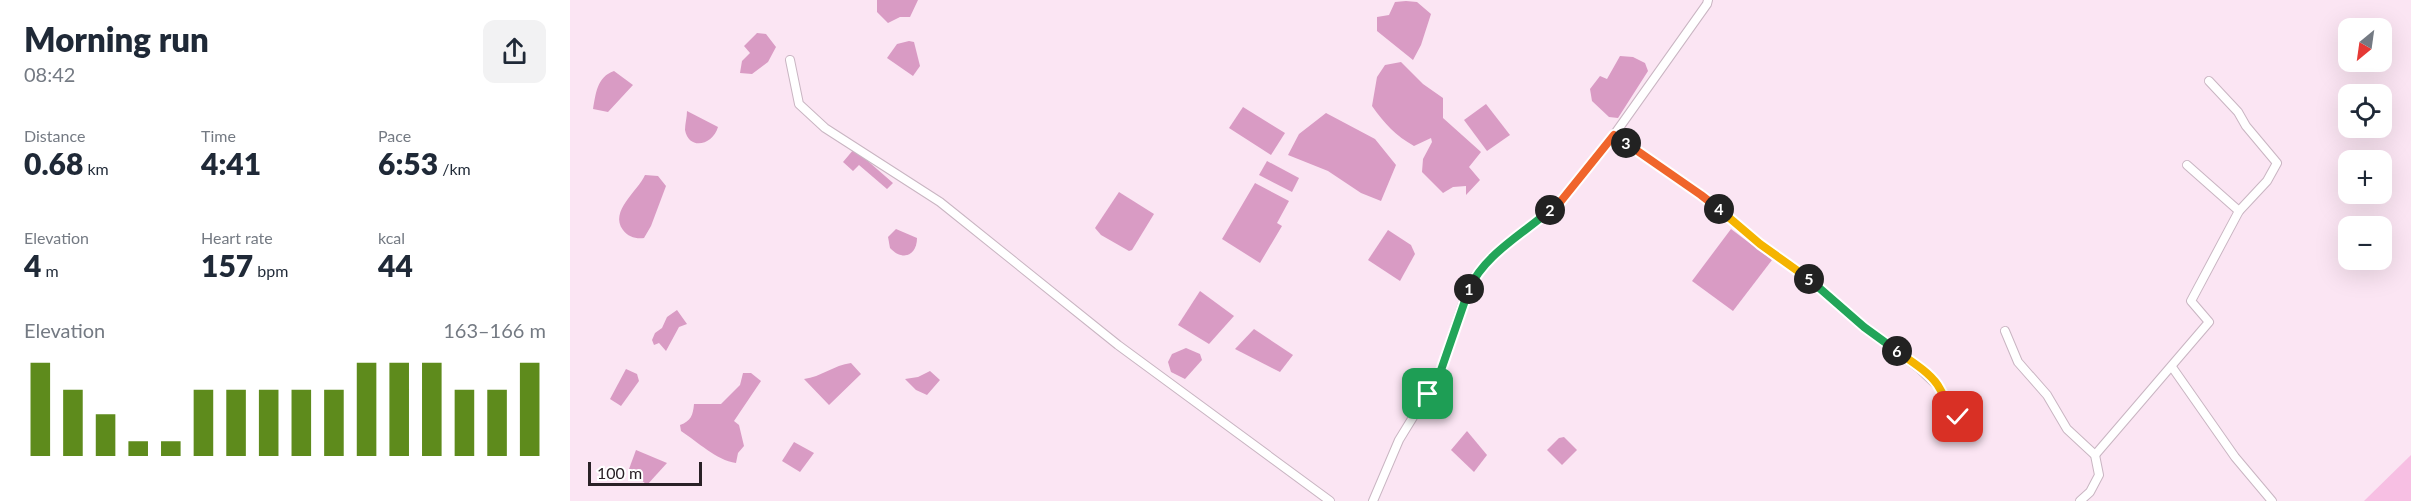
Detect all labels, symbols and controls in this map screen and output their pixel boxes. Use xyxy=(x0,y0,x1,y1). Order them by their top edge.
north arrow xyxy=(2338,18,2392,72)
map controls xyxy=(2338,18,2392,270)
text: Morning run xyxy=(24,19,209,59)
button: share xyxy=(483,20,546,83)
text: 08:42 xyxy=(24,62,75,86)
button: locate xyxy=(2338,84,2392,138)
text: Distance xyxy=(24,126,85,145)
text: Time xyxy=(201,126,236,145)
text: Pace xyxy=(378,126,411,145)
pin: 3 xyxy=(1611,128,1641,158)
text: 3 xyxy=(1621,133,1631,152)
text: 0.68 xyxy=(24,145,83,181)
text: 4:41 xyxy=(201,145,261,181)
text: 6:53 xyxy=(378,145,438,181)
button: + xyxy=(2338,150,2392,204)
text: km xyxy=(83,159,109,178)
text: /km xyxy=(438,159,471,178)
pin: 4 xyxy=(1704,194,1734,224)
pin: 2 xyxy=(1535,195,1565,225)
text: 4 xyxy=(1714,199,1724,218)
text: 2 xyxy=(1545,200,1555,219)
button: − xyxy=(2338,216,2392,270)
text: Elevation xyxy=(24,228,89,247)
text: Heart rate xyxy=(201,228,273,247)
text: kcal xyxy=(378,228,405,247)
text: 4 xyxy=(24,247,41,283)
text: 157 xyxy=(201,247,253,283)
text: 44 xyxy=(378,247,413,283)
text: m xyxy=(41,261,59,280)
text: bpm xyxy=(253,261,288,280)
pin: 5 xyxy=(1794,264,1824,294)
text: 5 xyxy=(1804,269,1814,288)
pin: 1 xyxy=(1454,274,1484,304)
text: 1 xyxy=(1464,279,1474,298)
text: Elevation xyxy=(24,318,105,342)
text: 163–166 m xyxy=(443,318,546,342)
pin: 6 xyxy=(1882,336,1912,366)
text: 6 xyxy=(1892,341,1902,360)
pin xyxy=(1402,368,1453,419)
icon: arrive xyxy=(1411,377,1444,410)
pin xyxy=(1932,391,1983,442)
icon: check xyxy=(1941,400,1974,433)
scale bar xyxy=(588,459,702,486)
text: 100 m xyxy=(597,463,642,482)

